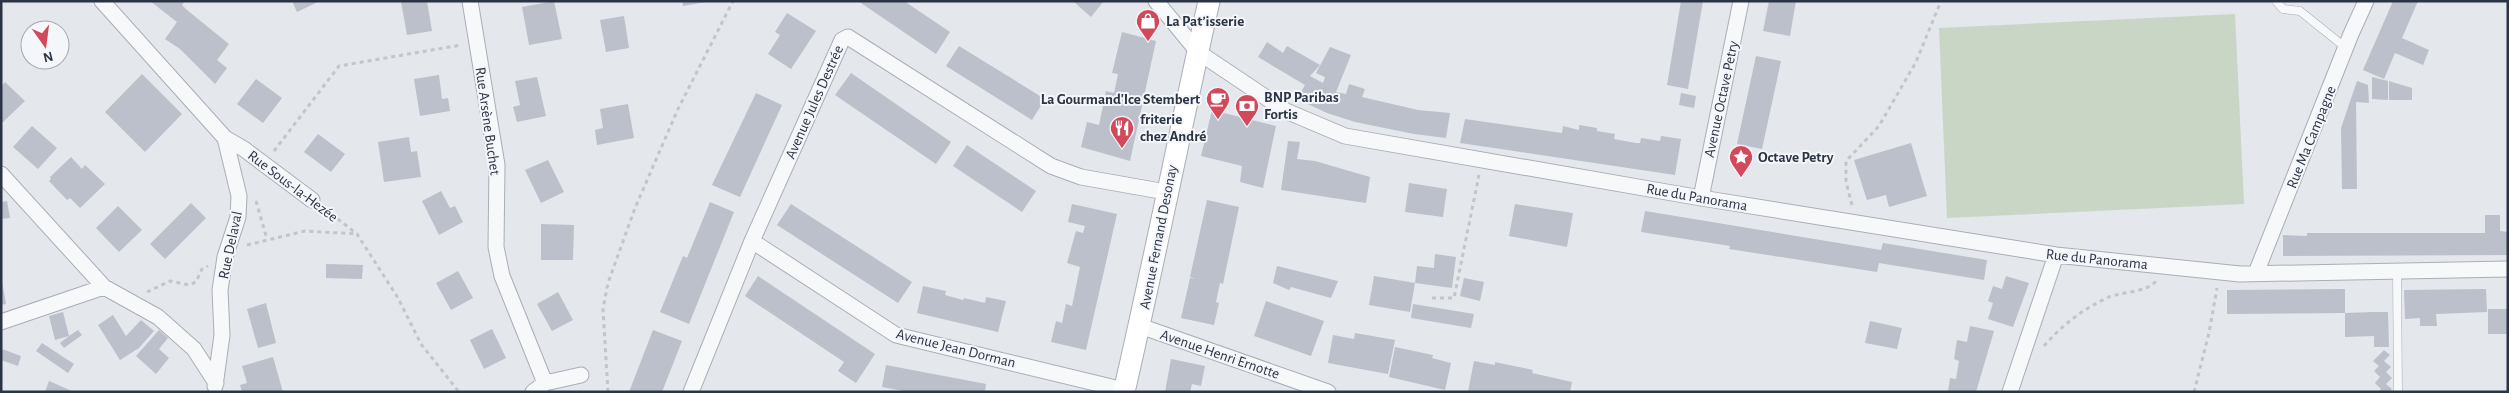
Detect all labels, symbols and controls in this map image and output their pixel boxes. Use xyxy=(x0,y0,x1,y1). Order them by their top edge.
shop icon: La Pat’isserie xyxy=(1135,8,1161,42)
place label: La Pat’isserie xyxy=(1166,14,1244,29)
north arrow xyxy=(20,20,70,70)
street label: Avenue Octave Petry xyxy=(1702,39,1741,159)
street label: Avenue Jules Destrée xyxy=(783,43,846,161)
text: N xyxy=(41,49,54,65)
street label: Rue Arsène Buchet xyxy=(472,66,503,176)
street label: Rue Ma Campagne xyxy=(2284,84,2339,191)
cafe icon: La Gourmand'Ice Stembert xyxy=(1205,86,1231,120)
place label: BNP Paribas Fortis xyxy=(1264,90,1339,122)
place label: La Gourmand'Ice Stembert xyxy=(1041,92,1200,107)
bank icon: BNP Paribas Fortis xyxy=(1234,93,1260,127)
place label: friterie chez André xyxy=(1140,112,1206,144)
restaurant icon: friterie chez André xyxy=(1109,115,1135,149)
place icon: Octave Petry xyxy=(1728,144,1754,178)
street label: Rue Sous-la-Hezée xyxy=(245,148,341,225)
place label: Octave Petry xyxy=(1758,150,1834,165)
street label: Avenue Fernand Desonay xyxy=(1137,163,1180,311)
street label: Rue du Panorama xyxy=(1645,181,1749,214)
street label: Rue Delaval xyxy=(216,210,245,280)
street label: Rue du Panorama xyxy=(2045,247,2149,272)
street label: Avenue Jean Dorman xyxy=(895,326,1017,371)
street label: Avenue Henri Ernotte xyxy=(1158,327,1281,382)

